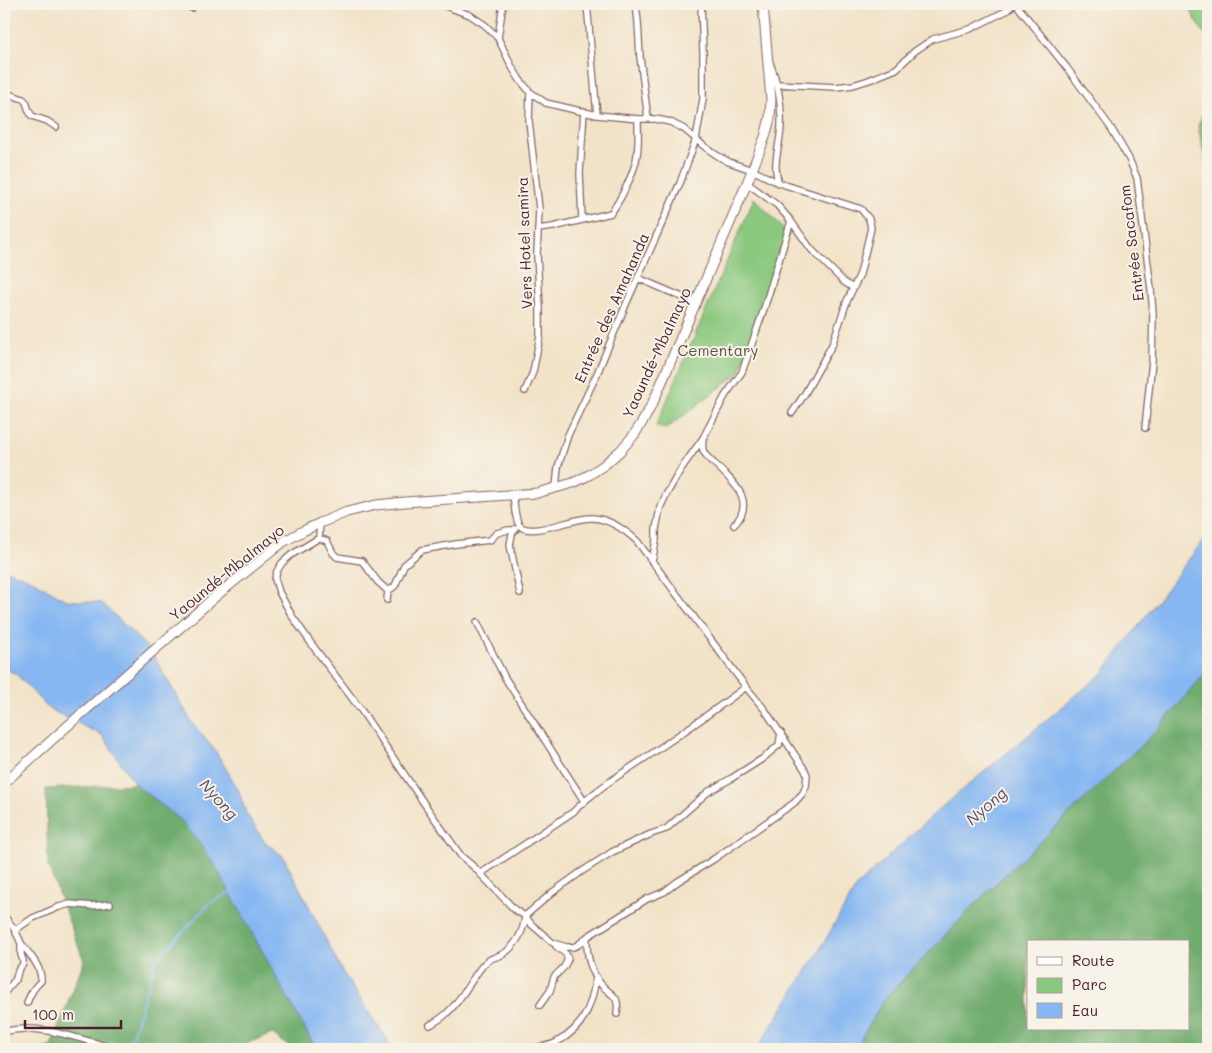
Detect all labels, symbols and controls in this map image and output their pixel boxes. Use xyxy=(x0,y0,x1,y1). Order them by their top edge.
street label: Vers Hotel samira xyxy=(512,176,536,310)
street label: Entrée Sacafom xyxy=(1114,184,1148,302)
street label: Entrée des Amahanda xyxy=(569,230,653,386)
street label: Yaoundé-Mbalmayo xyxy=(617,284,695,421)
park label: Cementary xyxy=(678,340,759,360)
street label: Yaoundé-Mbalmayo xyxy=(165,520,288,625)
water label: Nyong xyxy=(196,774,243,823)
water label: Nyong xyxy=(961,782,1011,829)
legend xyxy=(1027,940,1190,1030)
text: Route xyxy=(1072,950,1115,970)
text: Parc xyxy=(1072,974,1107,994)
scale bar xyxy=(25,998,121,1030)
text: Eau xyxy=(1072,1000,1098,1020)
text: 100 m xyxy=(32,1004,74,1024)

